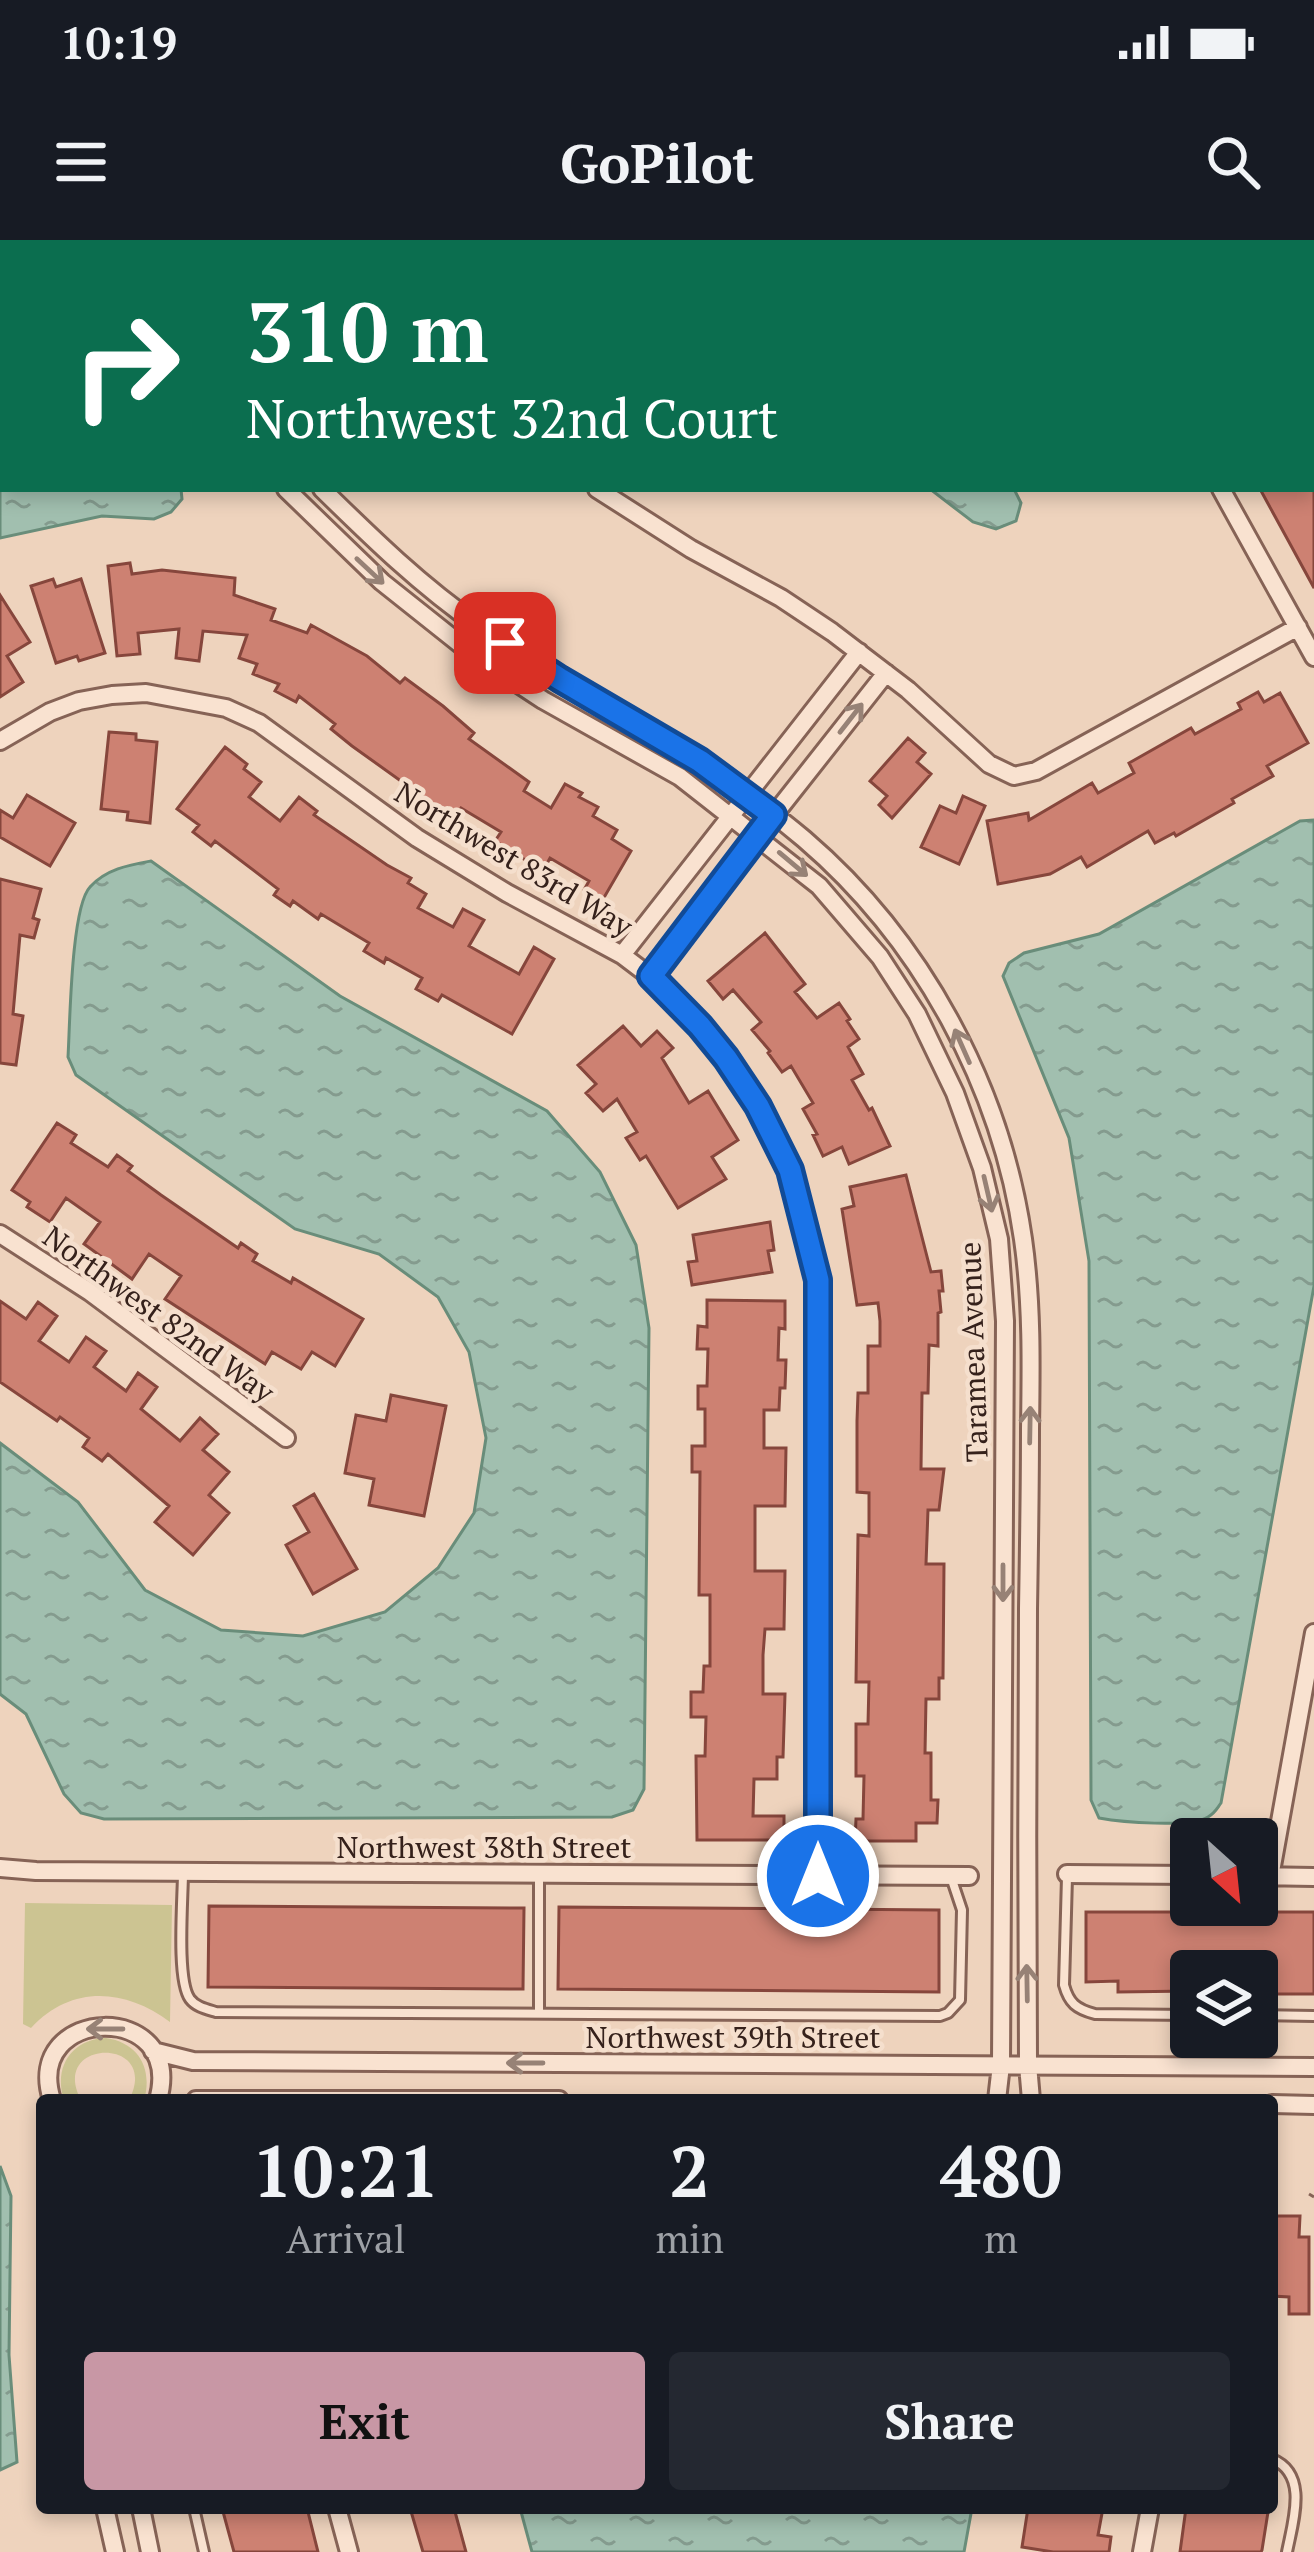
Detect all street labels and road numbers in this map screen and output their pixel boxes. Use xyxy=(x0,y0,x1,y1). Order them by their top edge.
street label: Northwest 83rd Way xyxy=(388,772,641,946)
street label: Northwest 82nd Way xyxy=(35,1216,283,1412)
street label: Taramea Avenue xyxy=(949,1241,997,1463)
street label: Northwest 38th Street xyxy=(337,1827,631,1867)
street label: Northwest 39th Street xyxy=(586,2017,880,2057)

